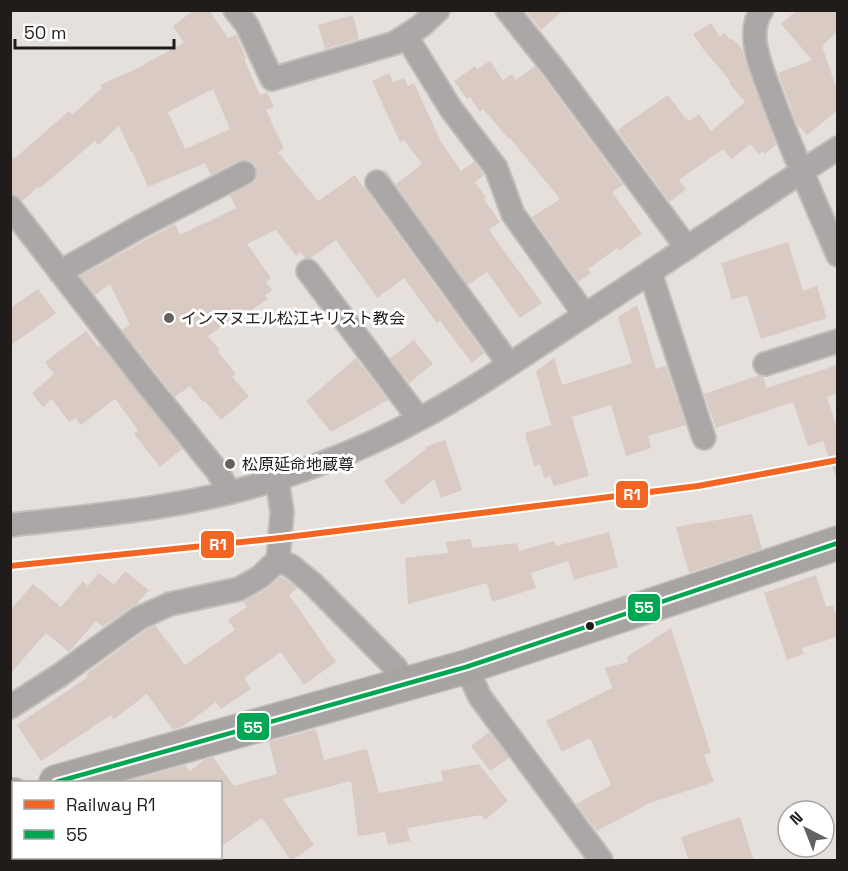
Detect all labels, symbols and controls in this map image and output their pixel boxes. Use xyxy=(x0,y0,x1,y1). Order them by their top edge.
scale bar xyxy=(15,12,174,50)
text: 50 m xyxy=(24,21,66,44)
place label: インマヌエル松江キリスト教会 xyxy=(181,308,405,329)
marker: インマヌエル松江キリスト教会 xyxy=(162,311,176,325)
place label: 松原延命地蔵尊 xyxy=(242,454,354,475)
marker: 松原延命地蔵尊 xyxy=(223,457,237,471)
line badge: R1 xyxy=(615,480,649,509)
text: R1 xyxy=(623,484,641,505)
line badge: R1 xyxy=(200,530,235,559)
text: R1 xyxy=(209,534,227,555)
line badge: 55 xyxy=(627,593,661,622)
text: 55 xyxy=(634,597,654,618)
unlabelled marker xyxy=(584,620,596,632)
line badge: 55 xyxy=(236,712,270,741)
text: 55 xyxy=(243,717,263,738)
legend xyxy=(12,781,222,859)
text: Railway R1 xyxy=(66,793,155,816)
north arrow xyxy=(776,799,836,859)
text: N xyxy=(785,807,807,830)
text: 55 xyxy=(66,823,88,846)

